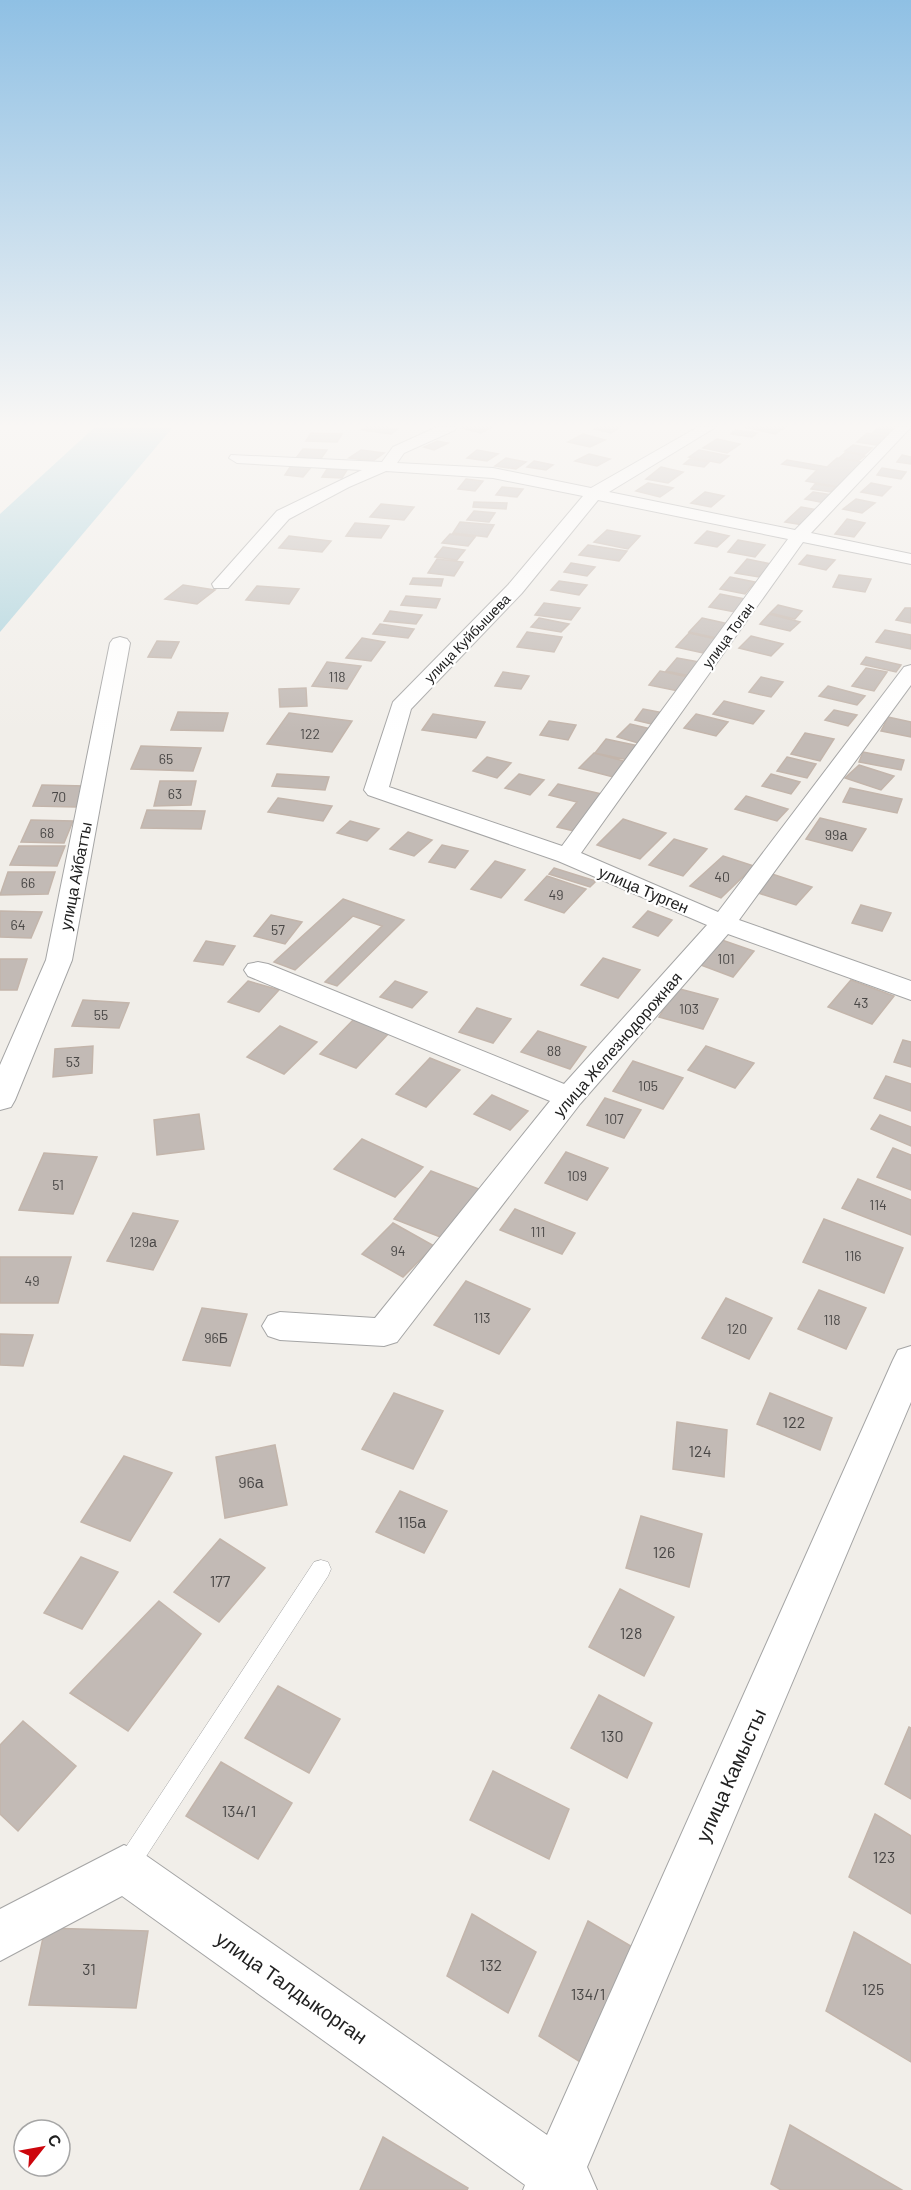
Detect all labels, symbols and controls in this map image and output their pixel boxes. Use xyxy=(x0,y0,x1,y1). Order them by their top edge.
street label: улица Куйбышева xyxy=(420,590,514,686)
street label: улица Тоган xyxy=(699,599,757,671)
house number: 118 xyxy=(328,668,346,685)
house number: 122 xyxy=(300,725,320,742)
house number: 65 xyxy=(159,750,173,767)
house number: 63 xyxy=(168,785,182,802)
house number: 70 xyxy=(52,788,66,805)
street label: улица Айбатты xyxy=(55,820,95,932)
house number: 68 xyxy=(40,824,54,841)
house number: 99а xyxy=(825,826,847,843)
street label: улица Турген xyxy=(596,862,692,916)
house number: 40 xyxy=(714,868,730,885)
house number: 66 xyxy=(21,874,35,891)
house number: 49 xyxy=(548,886,564,903)
house number: 64 xyxy=(11,916,25,933)
house number: 57 xyxy=(271,921,285,938)
house number: 101 xyxy=(717,950,735,967)
street label: улица Железнодорожная xyxy=(549,968,685,1120)
house number: 43 xyxy=(854,994,868,1011)
house number: 103 xyxy=(679,1000,699,1017)
house number: 55 xyxy=(94,1006,108,1023)
house number: 88 xyxy=(547,1042,561,1059)
house number: 53 xyxy=(66,1053,80,1070)
house number: 105 xyxy=(638,1077,658,1094)
house number: 107 xyxy=(604,1110,624,1127)
house number: 109 xyxy=(567,1167,587,1184)
house number: 51 xyxy=(52,1176,64,1193)
house number: 114 xyxy=(869,1196,887,1213)
house number: 111 xyxy=(531,1223,545,1240)
house number: 129а xyxy=(129,1233,157,1250)
house number: 94 xyxy=(390,1242,406,1259)
house number: 116 xyxy=(844,1247,862,1264)
house number: 49 xyxy=(24,1272,40,1289)
house number: 113 xyxy=(473,1309,491,1326)
house number: 118 xyxy=(823,1311,841,1328)
house number: 120 xyxy=(727,1320,747,1337)
house number: 96Б xyxy=(204,1329,228,1346)
house number: 122 xyxy=(783,1412,805,1431)
house number: 124 xyxy=(689,1441,712,1460)
house number: 96а xyxy=(238,1472,264,1491)
house number: 115а xyxy=(398,1512,426,1531)
house number: 126 xyxy=(653,1542,675,1561)
house number: 177 xyxy=(210,1571,231,1590)
house number: 128 xyxy=(620,1623,642,1642)
street label: улица Камысты xyxy=(690,1705,770,1845)
house number: 130 xyxy=(601,1726,623,1745)
house number: 134/1 xyxy=(222,1801,256,1820)
house number: 123 xyxy=(873,1847,895,1866)
street label: улица Талдыкорган xyxy=(212,1926,372,2048)
house number: 132 xyxy=(480,1955,502,1974)
house number: 31 xyxy=(82,1959,96,1978)
house number: 125 xyxy=(862,1979,884,1998)
house number: 134/1 xyxy=(571,1984,605,2003)
north arrow xyxy=(12,2118,72,2178)
text: С xyxy=(44,2130,67,2150)

